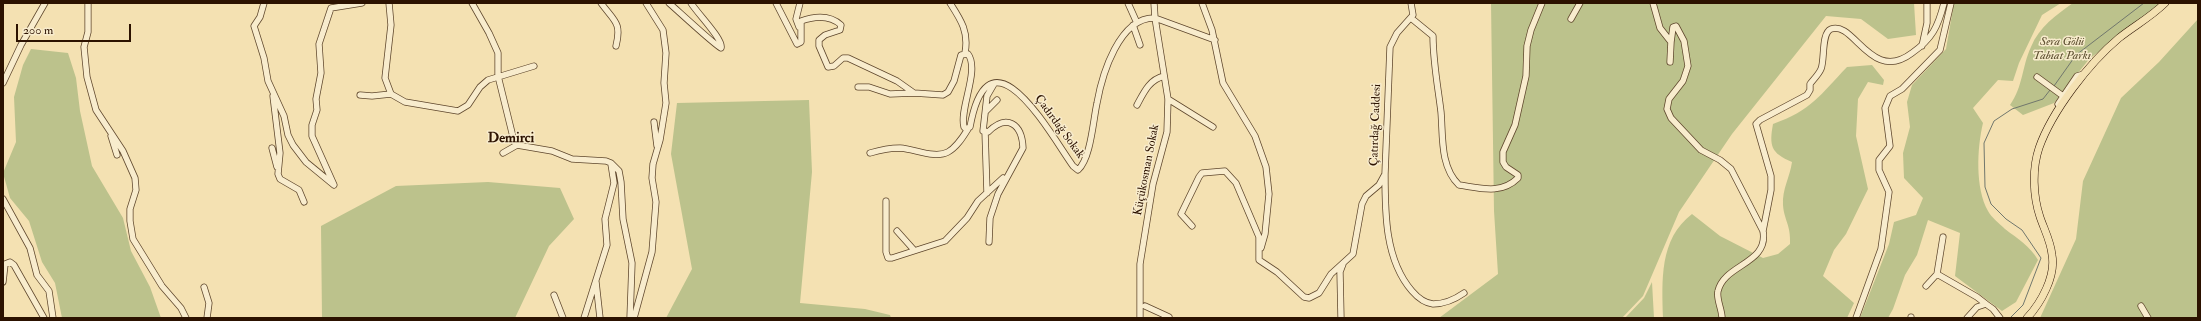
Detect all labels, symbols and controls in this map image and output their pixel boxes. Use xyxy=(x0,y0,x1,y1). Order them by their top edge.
scale bar xyxy=(18,16,133,42)
text: 200 m xyxy=(23,23,53,38)
park label: Sera Gölü Tabiat Parkı xyxy=(2033,35,2091,63)
street label: Çatırdağ Caddesi xyxy=(1367,84,1385,166)
street label: Çadırdağ Sokak xyxy=(1031,92,1087,162)
street label: Küçükosman Sokak xyxy=(1131,123,1163,217)
district label: Demirci xyxy=(488,131,534,147)

